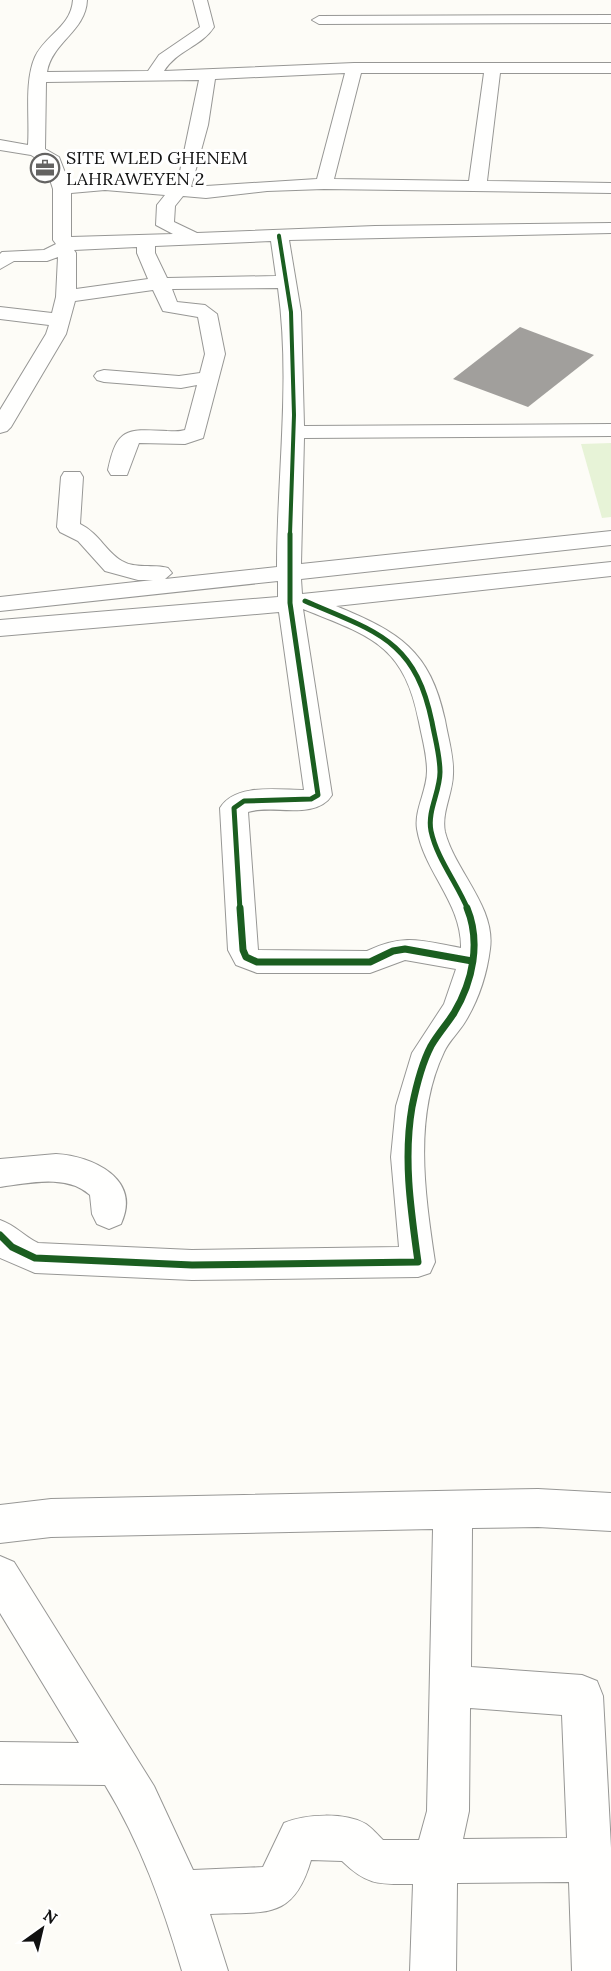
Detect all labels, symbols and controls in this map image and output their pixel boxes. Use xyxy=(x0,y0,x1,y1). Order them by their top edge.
place label: SITE WLED GHENEM LAHRAWEYEN 2 xyxy=(66,146,248,190)
office icon: SITE WLED GHENEM LAHRAWEYEN 2 xyxy=(29,152,61,184)
north arrow xyxy=(12,1899,72,1959)
text: N xyxy=(40,1905,61,1928)

